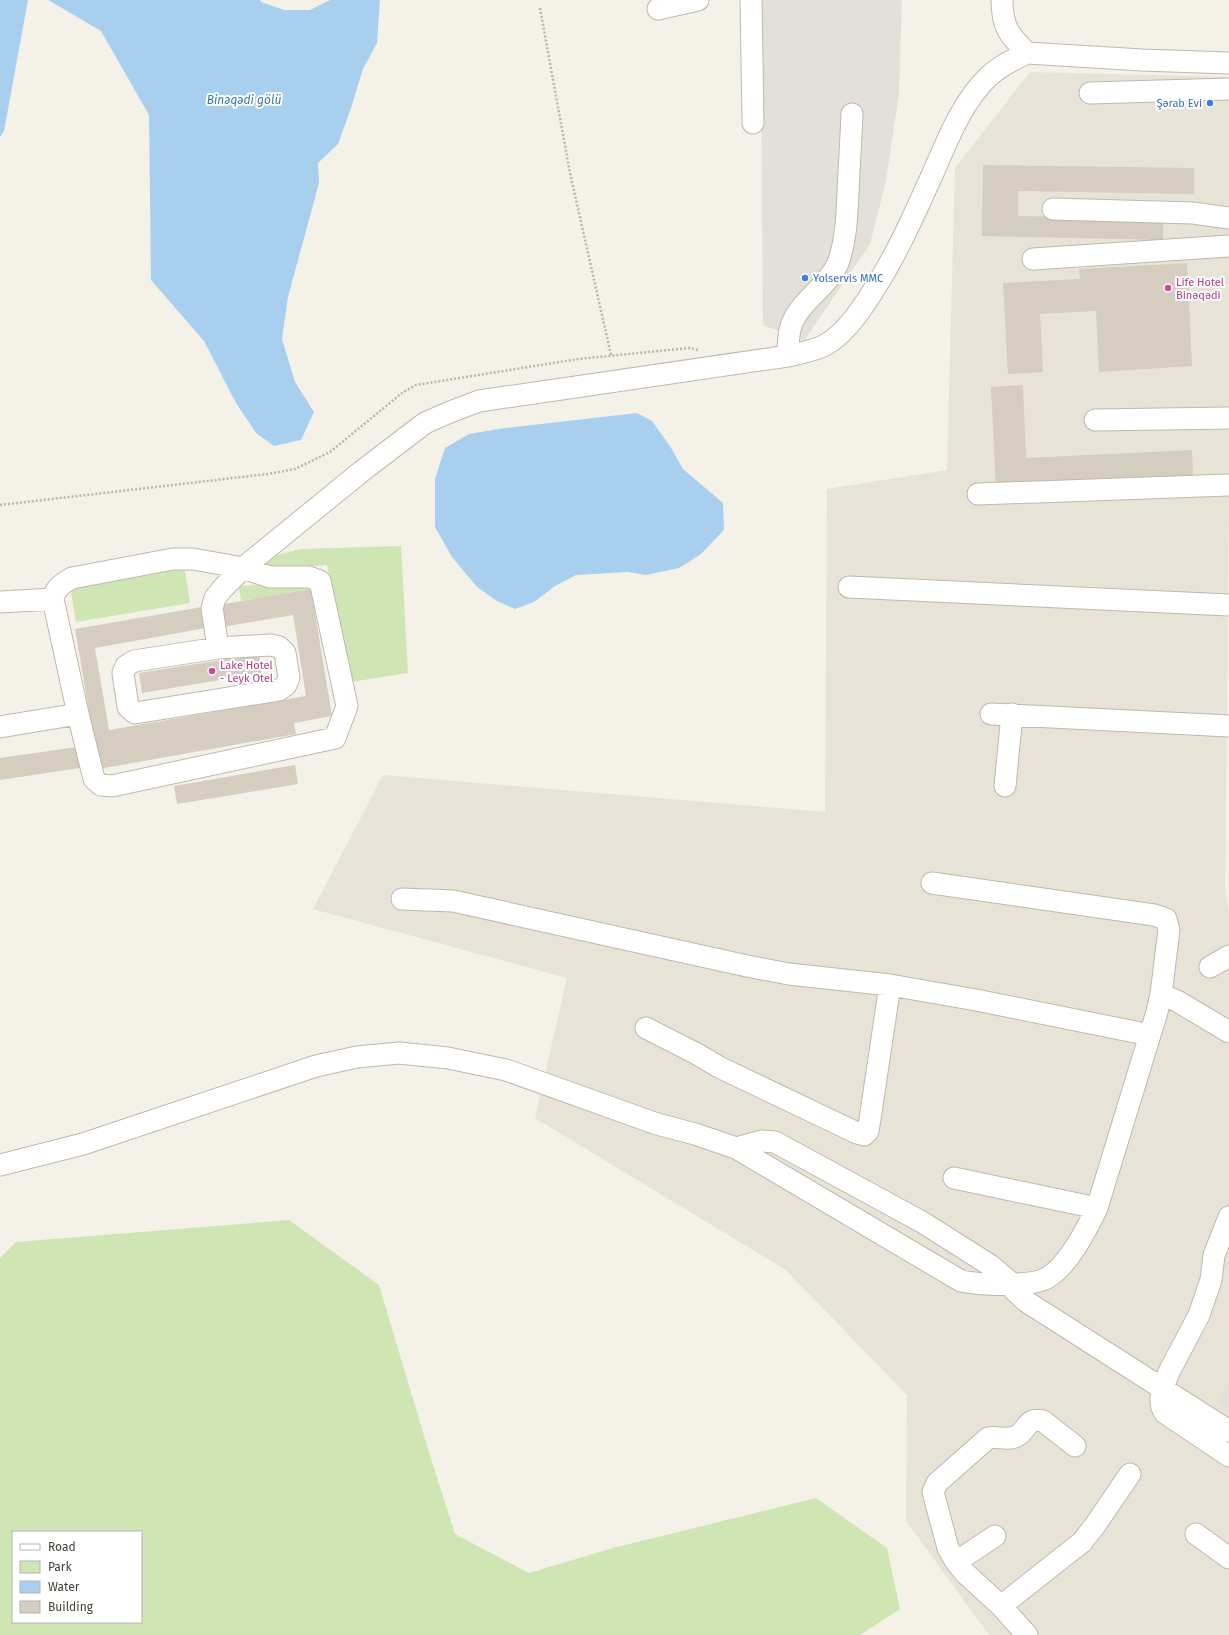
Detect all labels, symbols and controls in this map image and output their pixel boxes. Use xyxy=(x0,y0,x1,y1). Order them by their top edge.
water label: Binəqədi gölü xyxy=(207,93,281,107)
place label: Şərab Evi xyxy=(1156,97,1202,110)
marker: Şərab Evi xyxy=(1205,98,1215,108)
place label: Yolservis MMC xyxy=(813,272,883,285)
marker: Yolservis MMC xyxy=(800,273,810,283)
place label: Life Hotel Binəqədi xyxy=(1176,276,1224,302)
marker: Life Hotel Binəqədi xyxy=(1163,283,1173,293)
place label: Lake Hotel - Leyk Otel xyxy=(220,659,273,685)
marker: Lake Hotel - Leyk Otel xyxy=(207,666,217,676)
legend xyxy=(12,1531,142,1623)
text: Road xyxy=(48,1540,76,1554)
text: Park xyxy=(48,1560,72,1574)
text: Water xyxy=(48,1580,80,1594)
text: Building xyxy=(48,1600,94,1614)

